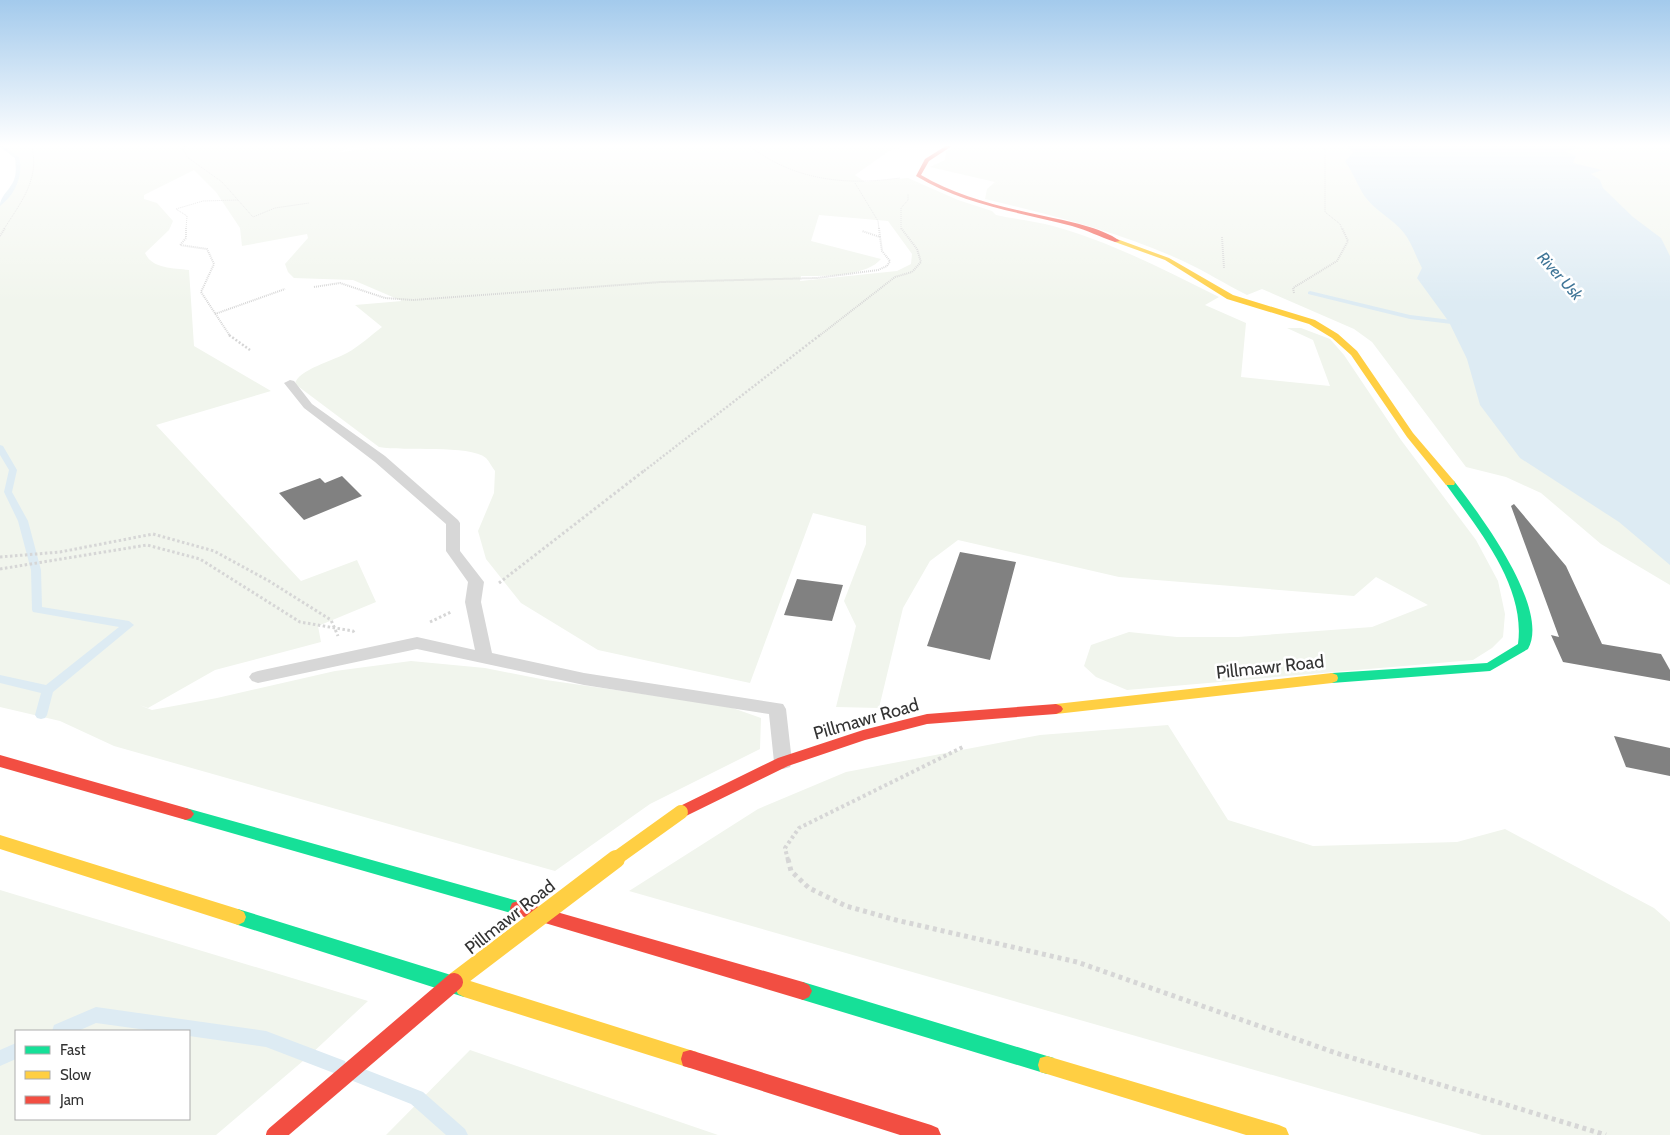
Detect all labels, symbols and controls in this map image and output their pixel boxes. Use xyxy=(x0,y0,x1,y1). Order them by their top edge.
water label: River Usk xyxy=(1533,248,1587,305)
street label: Pillmawr Road xyxy=(1215,650,1325,684)
street label: Pillmawr Road xyxy=(811,693,921,745)
street label: Pillmawr Road xyxy=(460,875,560,959)
legend xyxy=(15,1030,190,1120)
text: Fast xyxy=(60,1041,85,1059)
text: Slow xyxy=(60,1066,91,1084)
text: Jam xyxy=(59,1091,84,1109)

